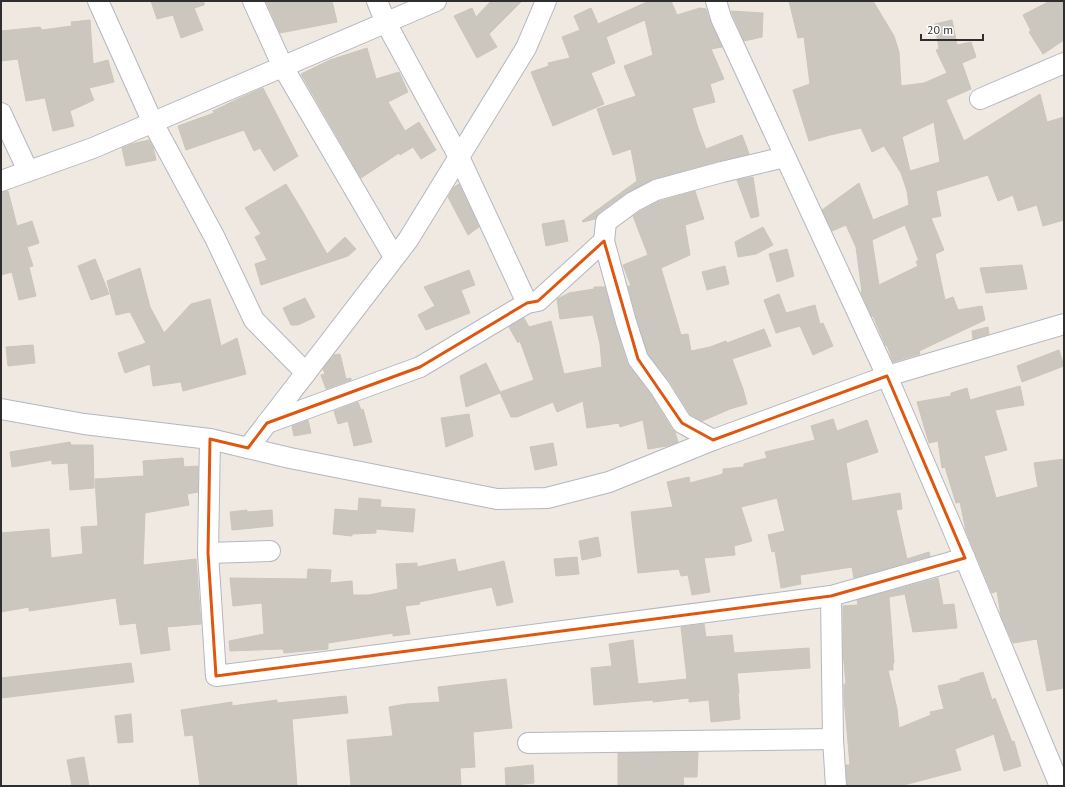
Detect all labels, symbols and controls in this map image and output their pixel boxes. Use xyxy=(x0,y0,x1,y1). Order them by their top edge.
scale bar xyxy=(921,16,983,42)
text: 20 m xyxy=(927,22,953,37)

